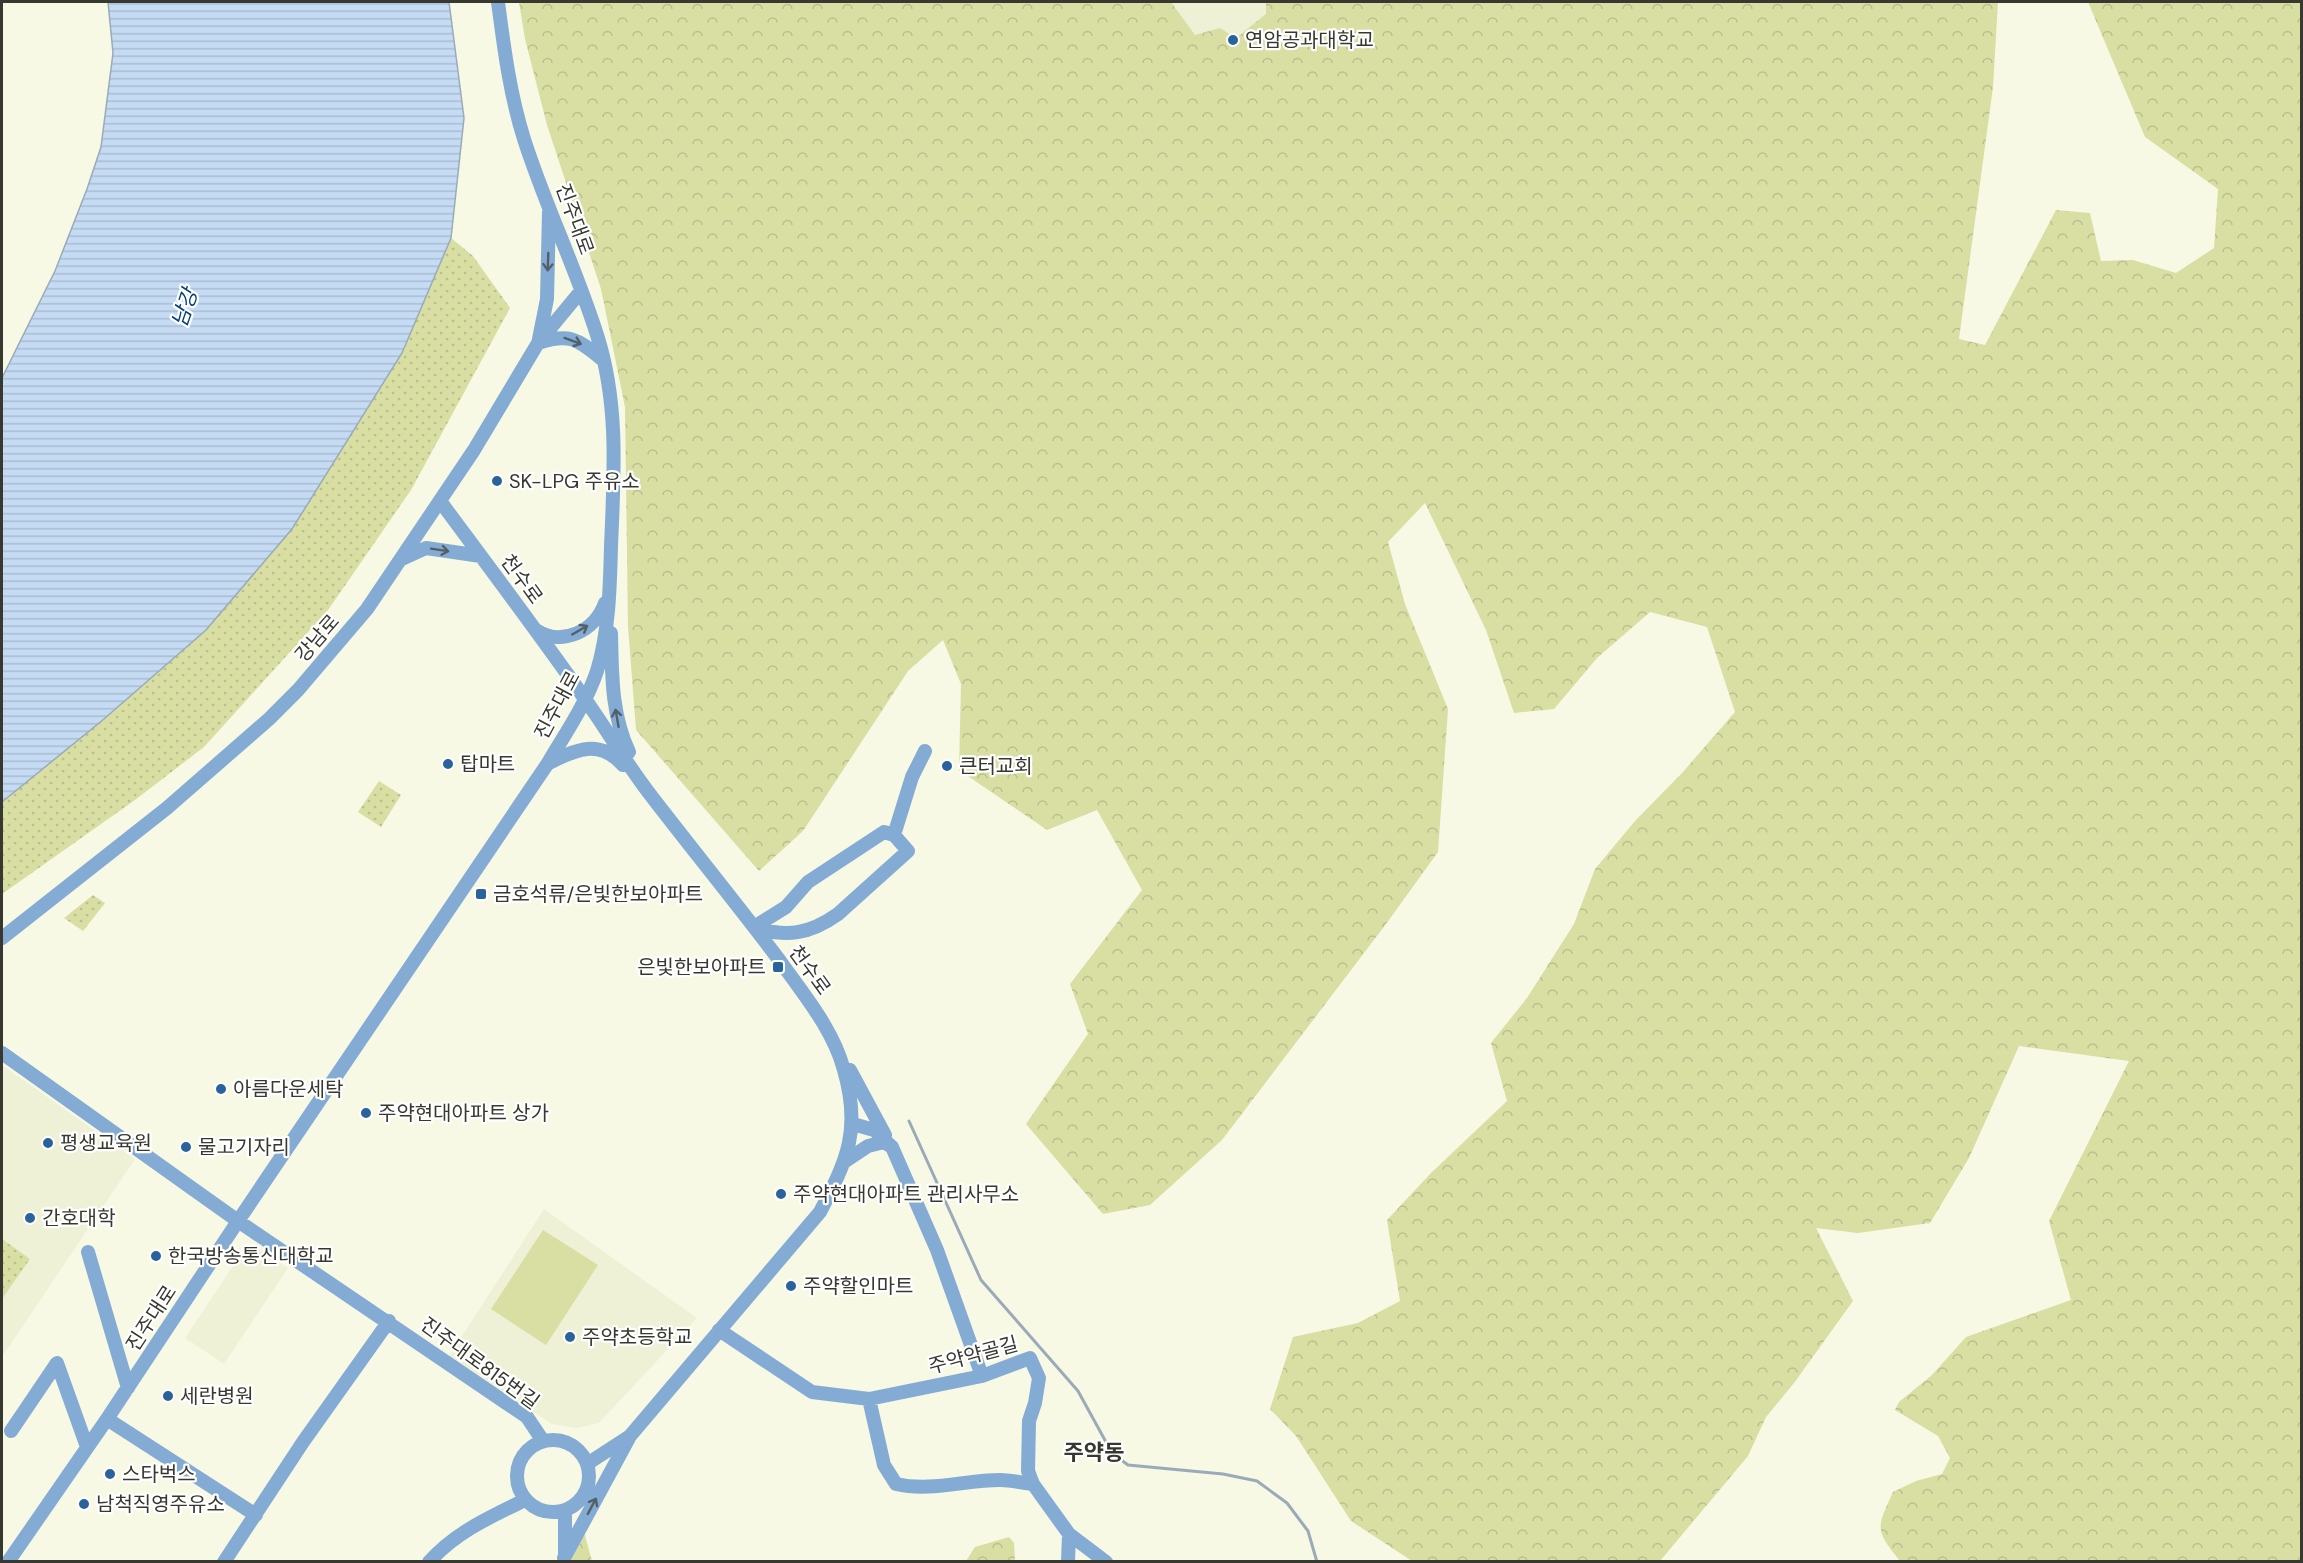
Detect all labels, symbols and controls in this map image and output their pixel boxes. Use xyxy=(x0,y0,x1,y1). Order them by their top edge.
place label: 연암공과대학교 xyxy=(1245,27,1374,53)
marker: 연암공과대학교 xyxy=(1226,33,1240,47)
street label: 진주대로 xyxy=(550,180,600,258)
one-way arrow xyxy=(542,252,553,272)
water label: 남강 xyxy=(165,283,205,331)
one-way arrow xyxy=(563,336,582,347)
place label: SK-LPG 주유소 xyxy=(509,468,640,494)
marker: SK-LPG 주유소 xyxy=(490,474,504,488)
one-way arrow xyxy=(430,545,450,556)
street label: 천수로 xyxy=(495,549,549,609)
street label: 강남로 xyxy=(289,609,345,667)
one-way arrow xyxy=(571,624,588,636)
street label: 진주대로 xyxy=(528,666,586,744)
one-way arrow xyxy=(611,708,622,728)
place label: 탑마트 xyxy=(460,751,515,777)
place label: 큰터교회 xyxy=(959,753,1033,779)
marker: 탑마트 xyxy=(441,757,455,771)
marker: 큰터교회 xyxy=(940,759,954,773)
place label: 금호석류/은빛한보아파트 xyxy=(493,881,703,907)
marker: 금호석류/은빛한보아파트 xyxy=(474,887,488,901)
street label: 천수로 xyxy=(783,940,837,1000)
place label: 은빛한보아파트 xyxy=(637,954,766,980)
marker: 은빛한보아파트 xyxy=(771,960,785,974)
place label: 아름다운세탁 xyxy=(233,1076,343,1102)
marker: 아름다운세탁 xyxy=(214,1082,228,1096)
place label: 주약현대아파트 상가 xyxy=(378,1100,549,1126)
marker: 주약현대아파트 상가 xyxy=(359,1106,373,1120)
place label: 평생교육원 xyxy=(60,1130,152,1156)
place label: 물고기자리 xyxy=(198,1134,290,1160)
marker: 평생교육원 xyxy=(41,1136,55,1150)
marker: 물고기자리 xyxy=(179,1140,193,1154)
place label: 주약현대아파트 관리사무소 xyxy=(793,1181,1019,1207)
marker: 주약현대아파트 관리사무소 xyxy=(774,1187,788,1201)
place label: 간호대학 xyxy=(42,1205,116,1231)
marker: 간호대학 xyxy=(23,1211,37,1225)
place label: 한국방송통신대학교 xyxy=(168,1243,334,1269)
marker: 한국방송통신대학교 xyxy=(149,1249,163,1263)
place label: 주약할인마트 xyxy=(803,1273,913,1299)
marker: 주약할인마트 xyxy=(784,1279,798,1293)
street label: 진주대로 xyxy=(120,1280,182,1356)
street label: 진주대로815번길 xyxy=(415,1311,545,1415)
place label: 주약초등학교 xyxy=(582,1324,692,1350)
marker: 주약초등학교 xyxy=(563,1330,577,1344)
street label: 주약약골길 xyxy=(925,1331,1021,1379)
place label: 세란병원 xyxy=(180,1383,254,1409)
marker: 세란병원 xyxy=(161,1389,175,1403)
district label: 주약동 xyxy=(1064,1438,1124,1467)
place label: 스타벅스 xyxy=(122,1461,196,1487)
marker: 스타벅스 xyxy=(103,1467,117,1481)
place label: 남척직영주유소 xyxy=(96,1491,225,1517)
marker: 남척직영주유소 xyxy=(77,1497,91,1511)
one-way arrow xyxy=(587,1498,598,1516)

